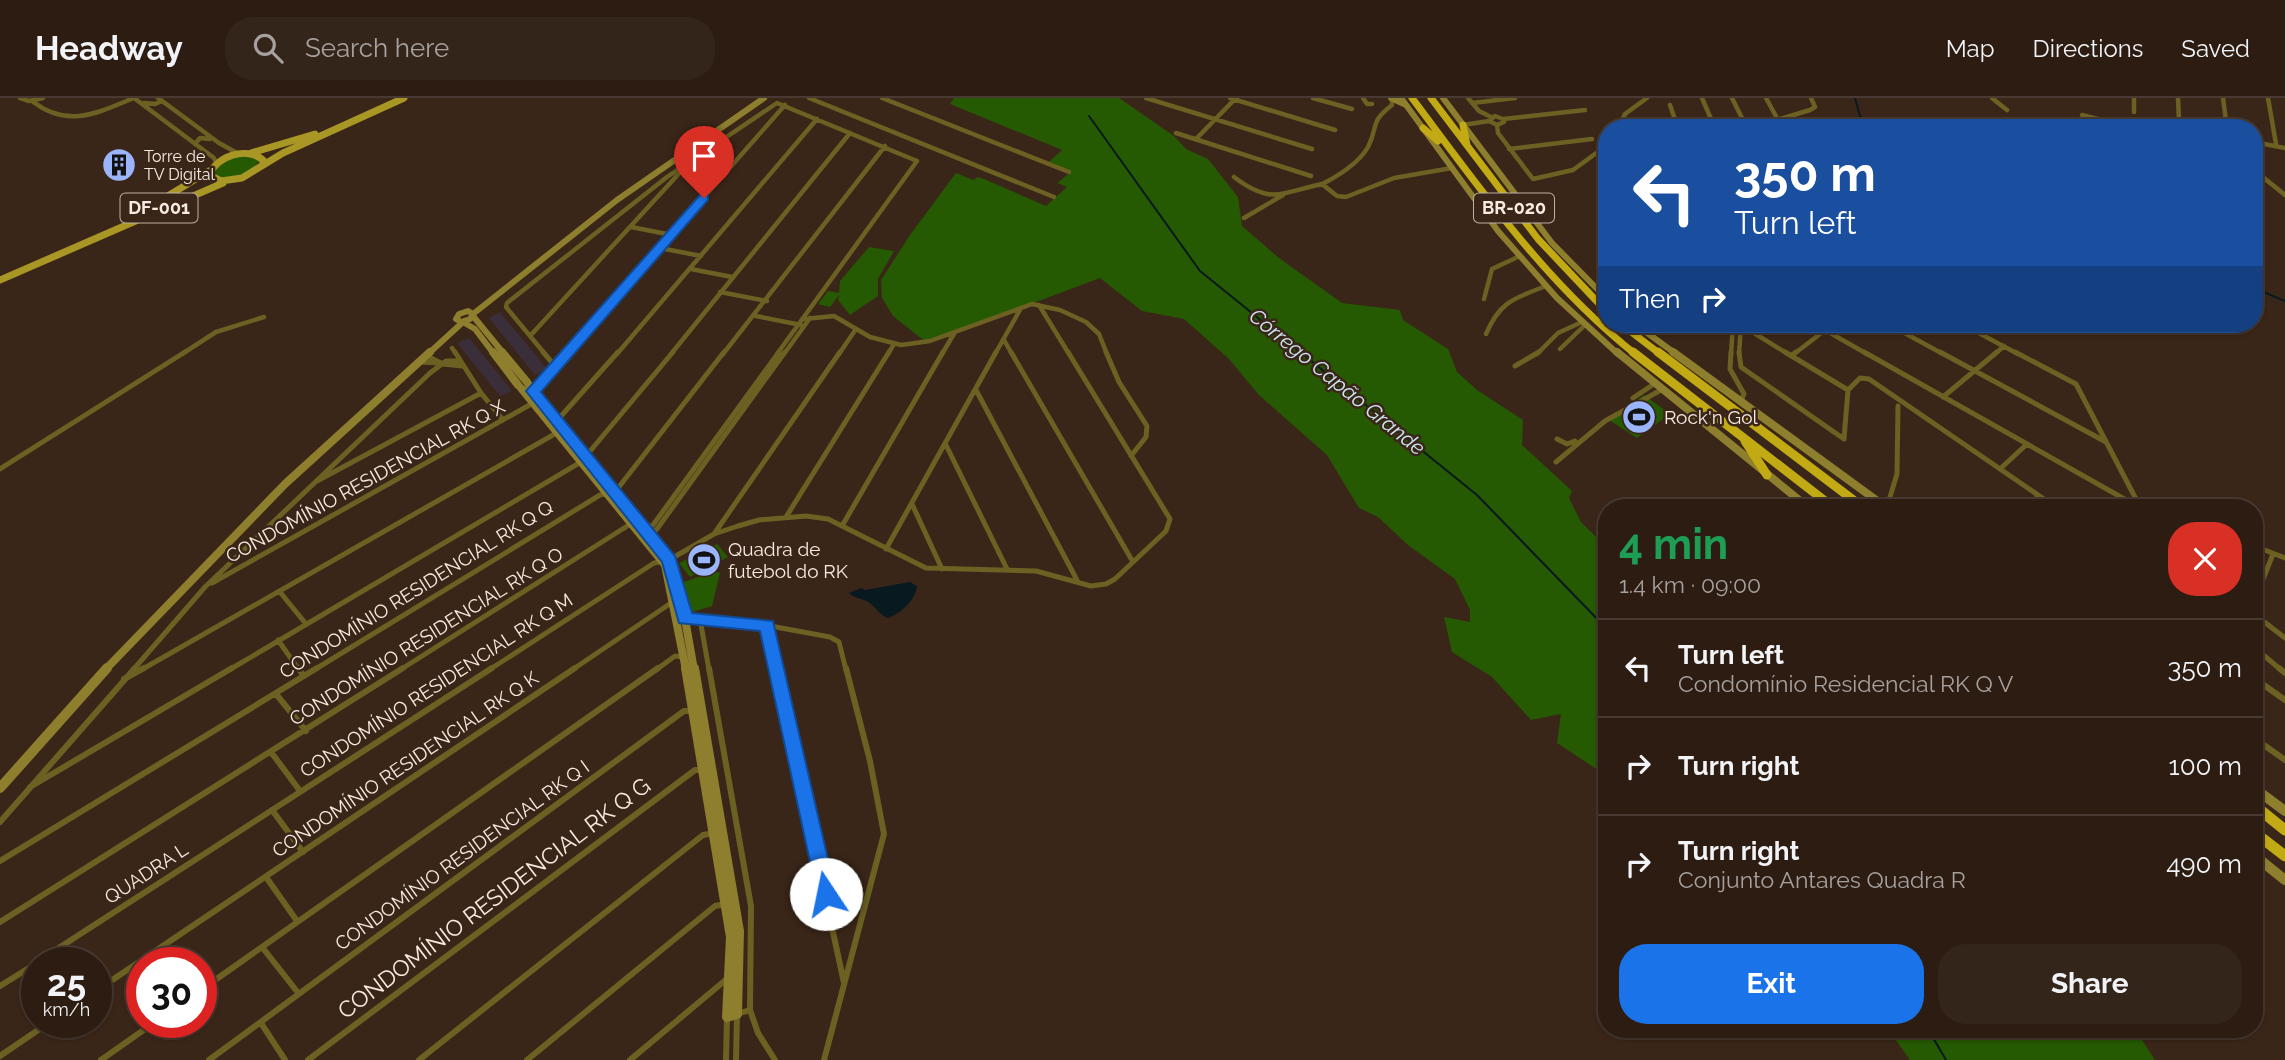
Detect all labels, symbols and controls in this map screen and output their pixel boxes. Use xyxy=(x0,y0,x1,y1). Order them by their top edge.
search box xyxy=(225,17,715,80)
text: Headway xyxy=(35,29,183,68)
icon: search xyxy=(249,29,287,67)
text: Search here xyxy=(305,33,449,63)
text: Map xyxy=(1946,34,1995,63)
text: Directions xyxy=(2033,34,2143,63)
text: Saved xyxy=(2181,34,2250,63)
pin xyxy=(674,126,734,198)
icon: arrive xyxy=(685,137,723,175)
text: 350 m xyxy=(1734,145,1876,202)
building icon: Torre de TV Digital xyxy=(100,146,138,184)
place label: Torre de TV Digital xyxy=(144,147,216,184)
icon: left xyxy=(1619,147,1710,238)
road number: DF-001 xyxy=(120,194,198,222)
road number: BR-020 xyxy=(1474,194,1554,222)
text: Turn left xyxy=(1734,204,1856,241)
icon: right xyxy=(1694,280,1732,318)
text: Then xyxy=(1619,284,1680,314)
water label: Córrego Capão Grande xyxy=(1244,303,1430,460)
street label: CONDOMÍNIO RESIDENCIAL RK Q X xyxy=(222,395,508,567)
sports icon: Rock'n Gol xyxy=(1620,398,1658,436)
place label: Rock'n Gol xyxy=(1664,406,1758,428)
street label: CONDOMÍNIO RESIDENCIAL RK Q Q xyxy=(275,495,557,683)
text: 4 min xyxy=(1619,520,1728,569)
button: close xyxy=(2168,522,2242,596)
place label: Quadra de futebol do RK xyxy=(728,538,849,582)
sports icon: Quadra de futebol do RK xyxy=(685,541,723,579)
street label: CONDOMÍNIO RESIDENCIAL RK Q O xyxy=(285,542,567,730)
text: 1.4 km · 09:00 xyxy=(1619,571,1761,598)
street label: CONDOMÍNIO RESIDENCIAL RK Q M xyxy=(296,589,576,781)
text: Turn left xyxy=(1678,640,1784,670)
icon: left xyxy=(1619,649,1657,687)
text: 350 m xyxy=(2168,653,2242,683)
street label: CONDOMÍNIO RESIDENCIAL RK Q K xyxy=(268,666,543,861)
text: Condomínio Residencial RK Q V xyxy=(1678,670,2013,697)
icon: right xyxy=(1619,747,1657,785)
text: Turn right xyxy=(1678,751,1799,781)
text: 100 m xyxy=(2169,751,2242,781)
street label: CONDOMÍNIO RESIDENCIAL RK Q I xyxy=(331,755,593,955)
street label: CONDOMÍNIO RESIDENCIAL RK Q G xyxy=(332,771,655,1024)
text: Turn right xyxy=(1678,836,1799,866)
street label: QUADRA L xyxy=(100,838,192,908)
icon: right xyxy=(1619,845,1657,883)
text: 490 m xyxy=(2166,849,2242,879)
position arrow xyxy=(789,857,863,931)
text: Conjunto Antares Quadra R xyxy=(1678,866,1966,893)
button: Exit xyxy=(1619,944,1924,1024)
button: Share xyxy=(1938,944,2242,1024)
speed limit sign: 30 xyxy=(126,947,217,1038)
text: 25 xyxy=(47,963,86,1004)
text: km/h xyxy=(43,999,90,1020)

